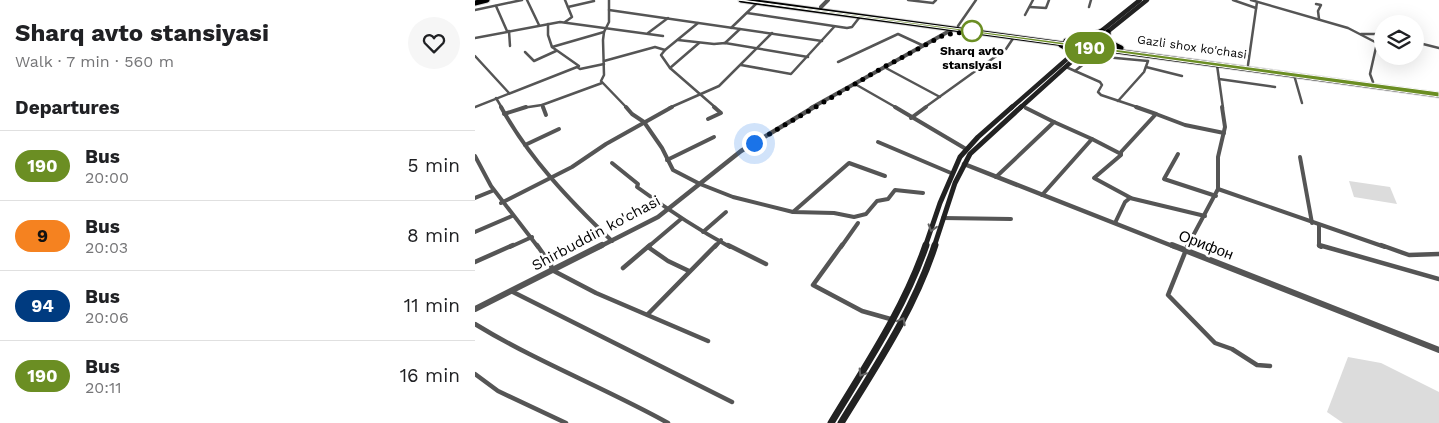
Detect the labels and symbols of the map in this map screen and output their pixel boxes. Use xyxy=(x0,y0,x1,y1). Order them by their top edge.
marker: Sharq avto stansiyasi xyxy=(961,20,983,42)
line badge: 190 xyxy=(1061,32,1119,64)
street label: Gazli shox ko'chasi xyxy=(1136,32,1248,62)
place label: Sharq avto stansiyasi xyxy=(940,44,1004,72)
your location xyxy=(742,131,767,156)
street label: Shirbuddin ko'chasi xyxy=(529,191,663,275)
one-way arrow xyxy=(927,223,937,231)
street label: Орифон xyxy=(1176,226,1236,264)
one-way arrow xyxy=(896,317,906,326)
one-way arrow xyxy=(858,368,868,377)

